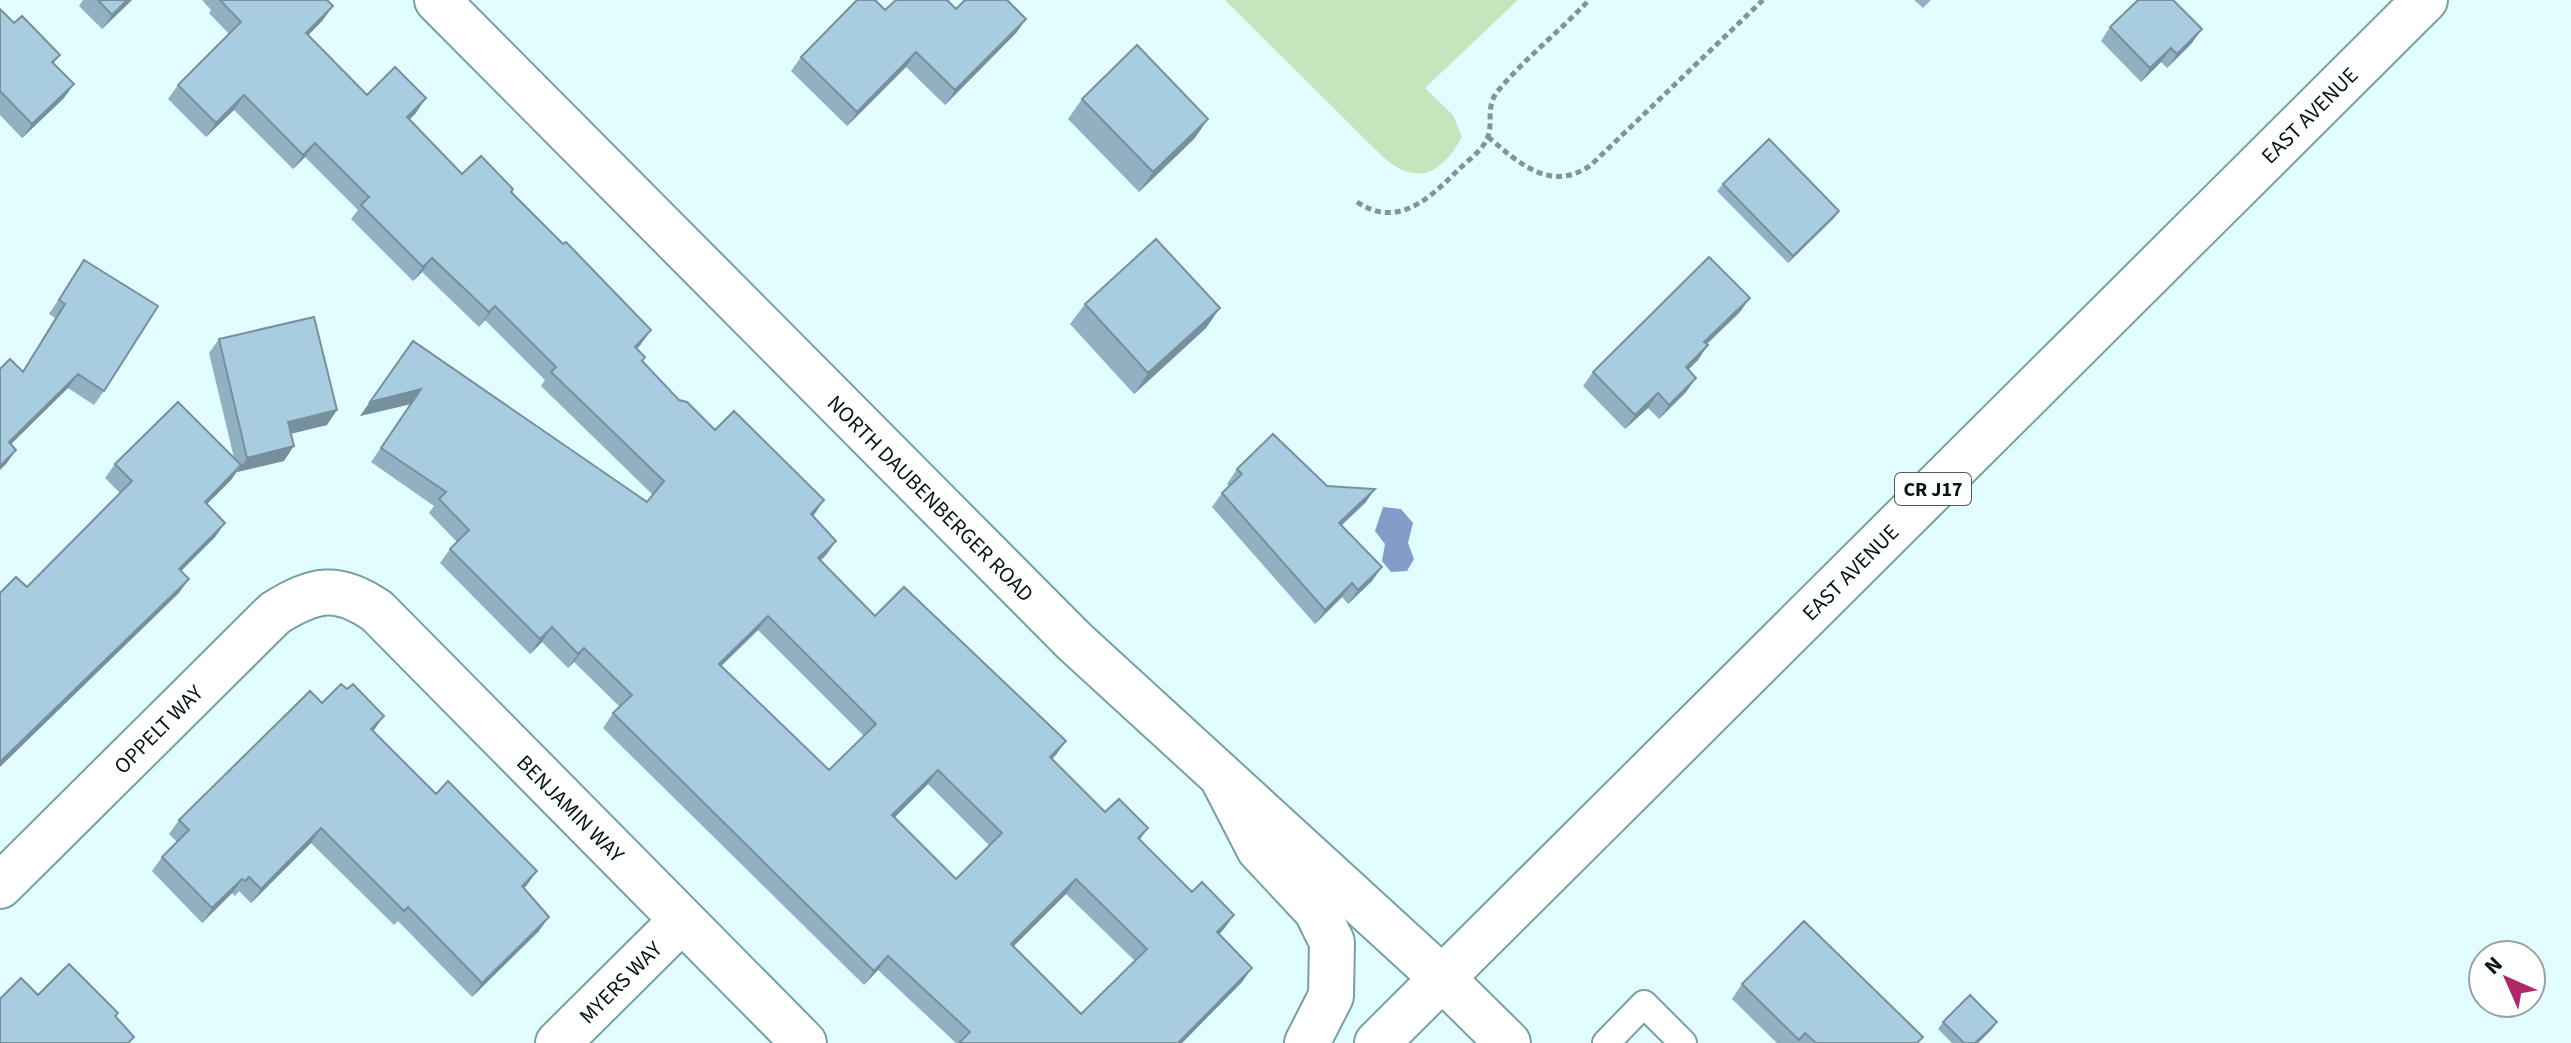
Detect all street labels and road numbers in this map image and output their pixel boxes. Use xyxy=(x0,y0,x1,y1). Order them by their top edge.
street label: EAST AVENUE xyxy=(2254,60,2365,171)
street label: NORTH DAUBENBERGER ROAD xyxy=(820,388,1041,609)
road number: CR J17 xyxy=(1895,473,1971,505)
street label: EAST AVENUE xyxy=(1795,517,1906,628)
street label: OPPELT WAY xyxy=(107,677,211,782)
street label: BENJAMIN WAY xyxy=(509,748,632,870)
street label: MYERS WAY xyxy=(572,934,670,1031)

